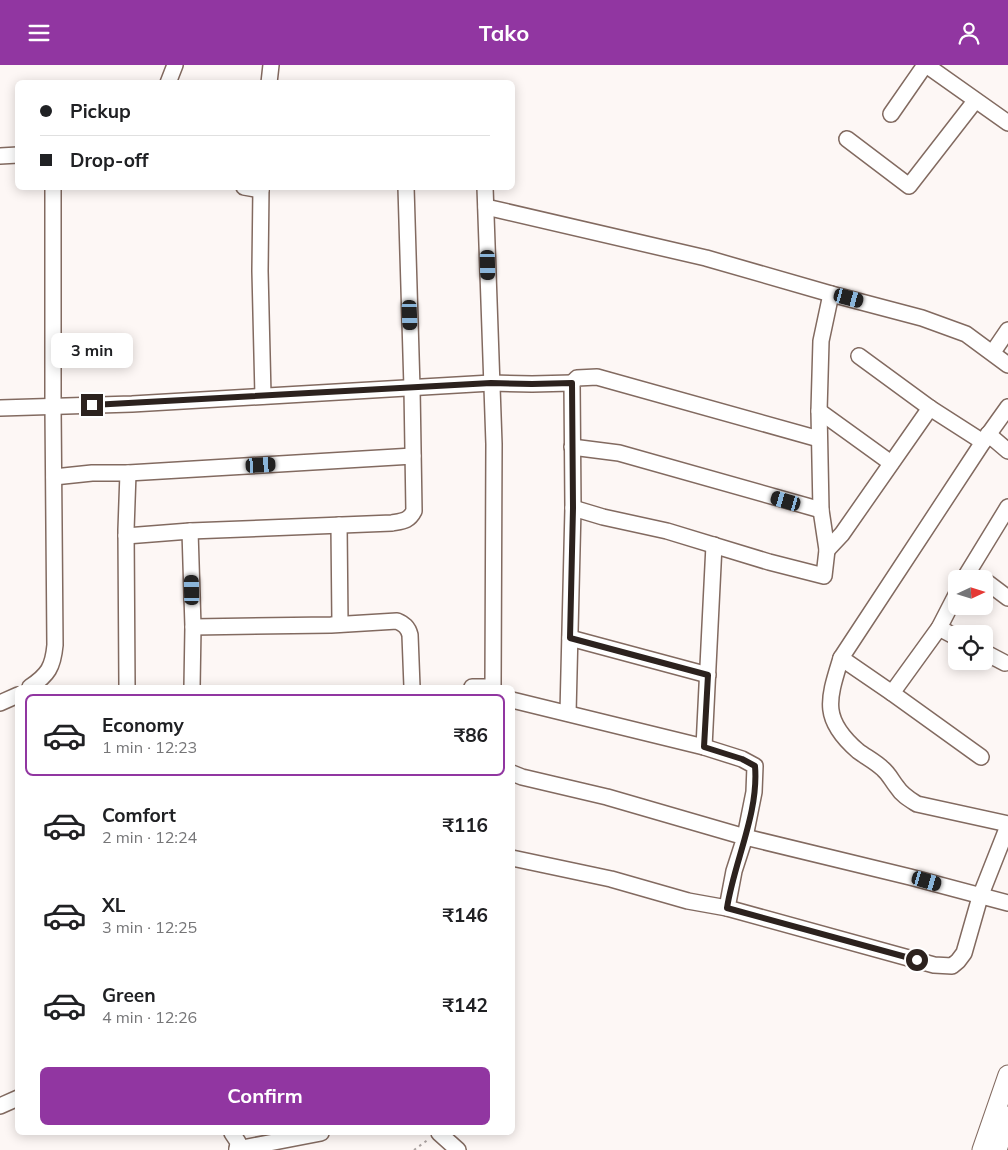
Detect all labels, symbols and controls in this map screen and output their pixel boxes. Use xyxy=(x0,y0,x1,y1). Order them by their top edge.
icon: menu xyxy=(25,19,53,47)
text: Tako xyxy=(479,19,529,47)
icon: person xyxy=(955,19,983,47)
text: Pickup xyxy=(70,99,131,123)
text: Drop-off xyxy=(70,148,148,172)
car xyxy=(480,250,495,280)
car xyxy=(832,287,865,309)
car xyxy=(401,300,418,330)
callout: 3 min xyxy=(51,333,133,367)
text: 3 min xyxy=(71,340,113,360)
route end xyxy=(81,394,103,416)
car xyxy=(245,457,276,473)
car xyxy=(769,490,802,512)
north arrow xyxy=(948,570,992,615)
map controls xyxy=(948,570,993,670)
car xyxy=(184,575,199,605)
button: locate xyxy=(948,625,993,670)
icon: car xyxy=(42,713,87,758)
text: Economy xyxy=(102,713,184,737)
text: ₹86 xyxy=(454,723,488,747)
text: 1 min · 12:23 xyxy=(102,737,197,757)
icon: car xyxy=(42,803,87,848)
text: Comfort xyxy=(102,803,176,827)
text: ₹116 xyxy=(442,813,488,837)
text: 2 min · 12:24 xyxy=(102,827,197,847)
car xyxy=(910,870,943,892)
icon: car xyxy=(42,893,87,938)
text: XL xyxy=(102,893,125,917)
text: ₹146 xyxy=(442,903,488,927)
text: 3 min · 12:25 xyxy=(102,917,197,937)
route start xyxy=(906,949,928,971)
icon: car xyxy=(42,983,87,1028)
text: Green xyxy=(102,983,156,1007)
text: ₹142 xyxy=(442,993,488,1017)
text: 4 min · 12:26 xyxy=(102,1007,197,1027)
button: Confirm xyxy=(40,1067,490,1125)

